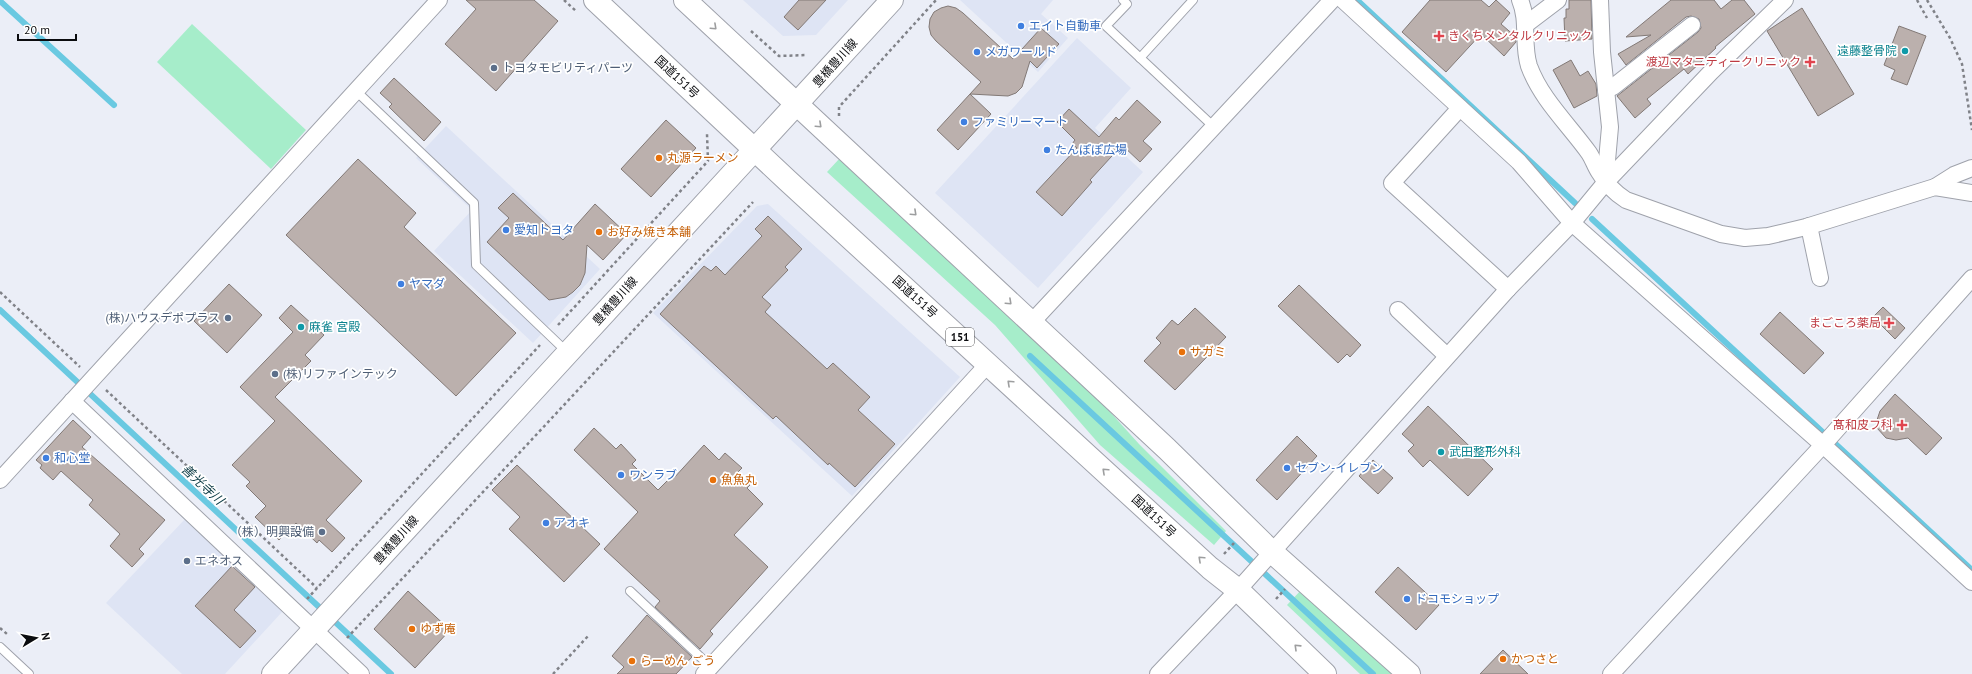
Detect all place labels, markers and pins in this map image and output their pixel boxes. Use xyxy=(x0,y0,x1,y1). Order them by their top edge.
place label: エイト自動車 xyxy=(1029,18,1101,33)
marker: エイト自動車 xyxy=(1016,21,1026,31)
place label: きくちメンタルクリニック xyxy=(1448,28,1592,43)
marker: きくちメンタルクリニック xyxy=(1433,30,1445,42)
place label: 遠藤整骨院 xyxy=(1837,43,1897,58)
place label: メガワールド xyxy=(985,44,1057,59)
marker: 遠藤整骨院 xyxy=(1900,46,1910,56)
marker: メガワールド xyxy=(972,47,982,57)
place label: 渡辺マタニティークリニック xyxy=(1646,54,1801,69)
marker: 渡辺マタニティークリニック xyxy=(1804,56,1816,68)
place label: トヨタモビリティパーツ xyxy=(502,60,633,75)
marker: トヨタモビリティパーツ xyxy=(489,63,499,73)
place label: ファミリーマート xyxy=(972,114,1068,129)
marker: ファミリーマート xyxy=(959,117,969,127)
place label: たんぽぽ広場 xyxy=(1055,142,1127,157)
marker: たんぽぽ広場 xyxy=(1042,145,1052,155)
place label: 丸源ラーメン xyxy=(667,150,739,165)
marker: 丸源ラーメン xyxy=(654,153,664,163)
place label: 愛知トヨタ xyxy=(514,222,574,237)
place label: お好み焼き本舗 xyxy=(607,224,691,239)
marker: 愛知トヨタ xyxy=(501,225,511,235)
marker: お好み焼き本舗 xyxy=(594,227,604,237)
place label: ヤマダ xyxy=(409,276,445,291)
marker: ヤマダ xyxy=(396,279,406,289)
place label: (株)ハウスデポプラス xyxy=(106,310,220,325)
marker: (株)ハウスデポプラス xyxy=(223,313,233,323)
place label: まごころ薬局 xyxy=(1809,315,1881,330)
marker: まごころ薬局 xyxy=(1884,318,1894,328)
place label: 麻雀 宮殿 xyxy=(309,319,360,334)
marker: 麻雀 宮殿 xyxy=(296,322,306,332)
place label: サガミ xyxy=(1190,344,1226,359)
marker: サガミ xyxy=(1177,347,1187,357)
place label: (株)リファインテック xyxy=(283,366,398,381)
marker: (株)リファインテック xyxy=(270,369,280,379)
place label: 髙和皮フ科 xyxy=(1833,417,1893,432)
marker: 髙和皮フ科 xyxy=(1896,419,1908,431)
place label: 武田整形外科 xyxy=(1449,444,1521,459)
marker: 武田整形外科 xyxy=(1436,447,1446,457)
place label: 和心堂 xyxy=(54,450,90,465)
marker: 和心堂 xyxy=(41,453,51,463)
place label: セブン-イレブン xyxy=(1295,460,1383,475)
marker: セブン-イレブン xyxy=(1282,463,1292,473)
place label: ワンラブ xyxy=(629,467,677,482)
marker: ワンラブ xyxy=(616,470,626,480)
place label: 魚魚丸 xyxy=(721,472,757,487)
marker: 魚魚丸 xyxy=(708,475,718,485)
place label: アオキ xyxy=(554,515,590,530)
marker: アオキ xyxy=(541,518,551,528)
place label: （株）明興設備 xyxy=(230,524,314,539)
marker: （株）明興設備 xyxy=(317,527,327,537)
place label: エネオス xyxy=(195,553,243,568)
marker: エネオス xyxy=(182,556,192,566)
place label: ドコモショップ xyxy=(1415,591,1499,606)
marker: ドコモショップ xyxy=(1402,594,1412,604)
place label: ゆず庵 xyxy=(420,621,456,636)
marker: ゆず庵 xyxy=(407,624,417,634)
place label: かつさと xyxy=(1511,651,1559,666)
place label: らーめん ごう xyxy=(640,653,715,668)
marker: かつさと xyxy=(1498,654,1508,664)
marker: らーめん ごう xyxy=(627,656,637,666)

